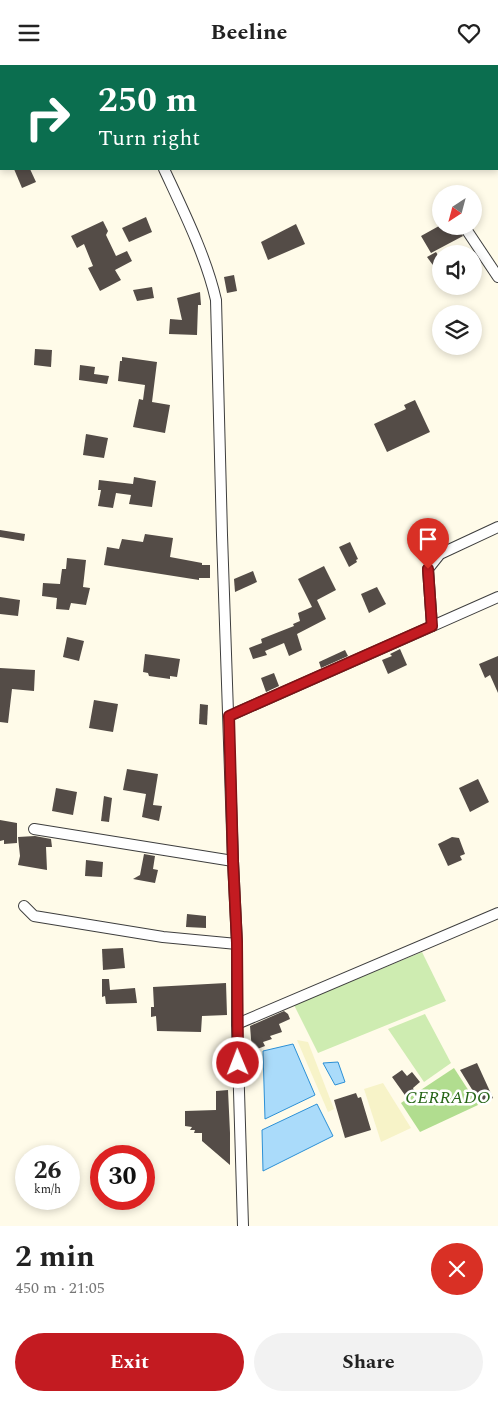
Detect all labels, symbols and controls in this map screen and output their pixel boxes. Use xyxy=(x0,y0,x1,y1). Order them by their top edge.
text: Beeline xyxy=(211,16,287,49)
icon: menu xyxy=(15,19,43,47)
icon: heart xyxy=(455,19,483,47)
text: 250 m xyxy=(98,74,197,127)
icon: right xyxy=(15,85,80,150)
text: Turn right xyxy=(98,122,200,155)
north arrow xyxy=(432,185,482,235)
map controls xyxy=(432,185,482,355)
button: sound xyxy=(432,245,482,295)
button: layers xyxy=(432,305,482,355)
pin xyxy=(407,518,449,569)
icon: arrive xyxy=(414,525,442,553)
position arrow xyxy=(211,1036,263,1088)
park label: CERRADO xyxy=(405,1084,491,1111)
speed limit sign: 30 xyxy=(90,1145,155,1210)
text: 26 xyxy=(33,1152,62,1190)
text: km/h xyxy=(34,1180,61,1199)
text: 2 min xyxy=(15,1234,95,1280)
button: close xyxy=(431,1243,483,1295)
text: 450 m · 21:05 xyxy=(15,1276,105,1300)
button: Exit xyxy=(15,1333,244,1391)
button: Share xyxy=(254,1333,483,1391)

